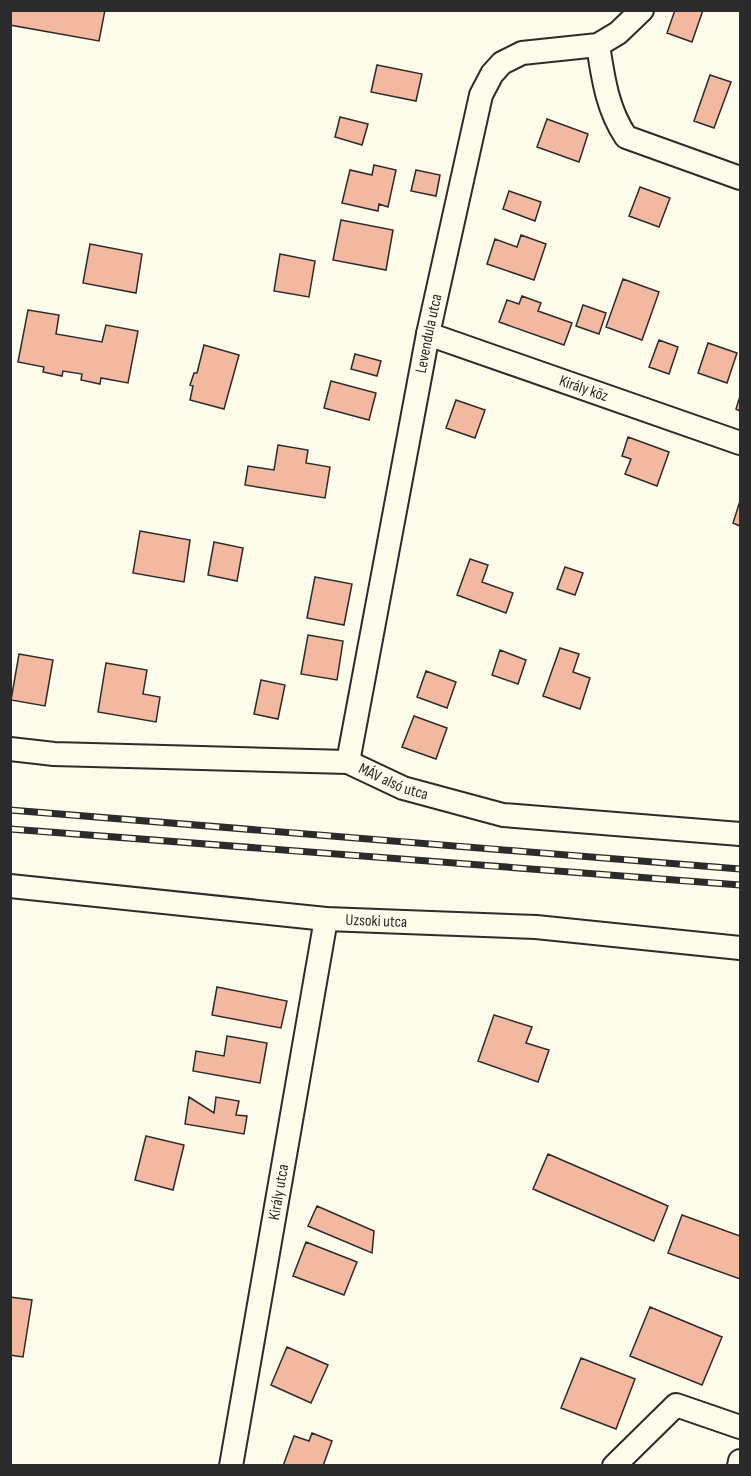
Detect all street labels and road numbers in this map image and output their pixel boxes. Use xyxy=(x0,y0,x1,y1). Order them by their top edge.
street label: Levendula utca xyxy=(411,292,446,375)
street label: Király köz xyxy=(557,371,611,406)
street label: MÁV alsó utca xyxy=(356,759,430,804)
street label: Uzsoki utca xyxy=(345,910,407,932)
street label: Király utca xyxy=(264,1163,293,1221)

